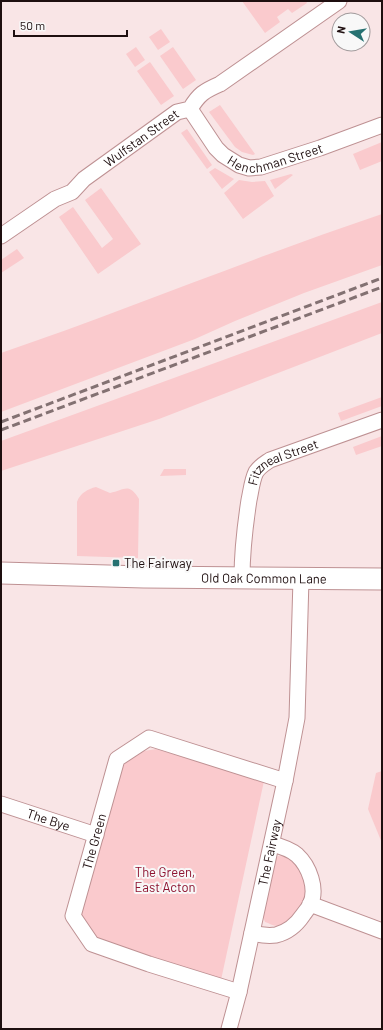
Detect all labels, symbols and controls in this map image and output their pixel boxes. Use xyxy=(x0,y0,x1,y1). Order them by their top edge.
scale bar xyxy=(14,12,127,38)
north arrow xyxy=(331,12,371,52)
text: 50 m xyxy=(20,18,45,32)
text: N xyxy=(334,25,348,35)
street label: Wulfstan Street xyxy=(101,105,182,170)
street label: Henchman Street xyxy=(225,140,325,176)
street label: Fitzneal Street xyxy=(244,435,320,487)
place label: The Fairway xyxy=(124,555,192,571)
marker: The Fairway xyxy=(111,558,121,568)
street label: Old Oak Common Lane xyxy=(201,569,327,587)
street label: The Bye xyxy=(25,805,72,834)
street label: The Green xyxy=(78,812,109,871)
street label: The Fairway xyxy=(254,818,284,887)
park label: The Green, East Acton xyxy=(134,864,196,895)

